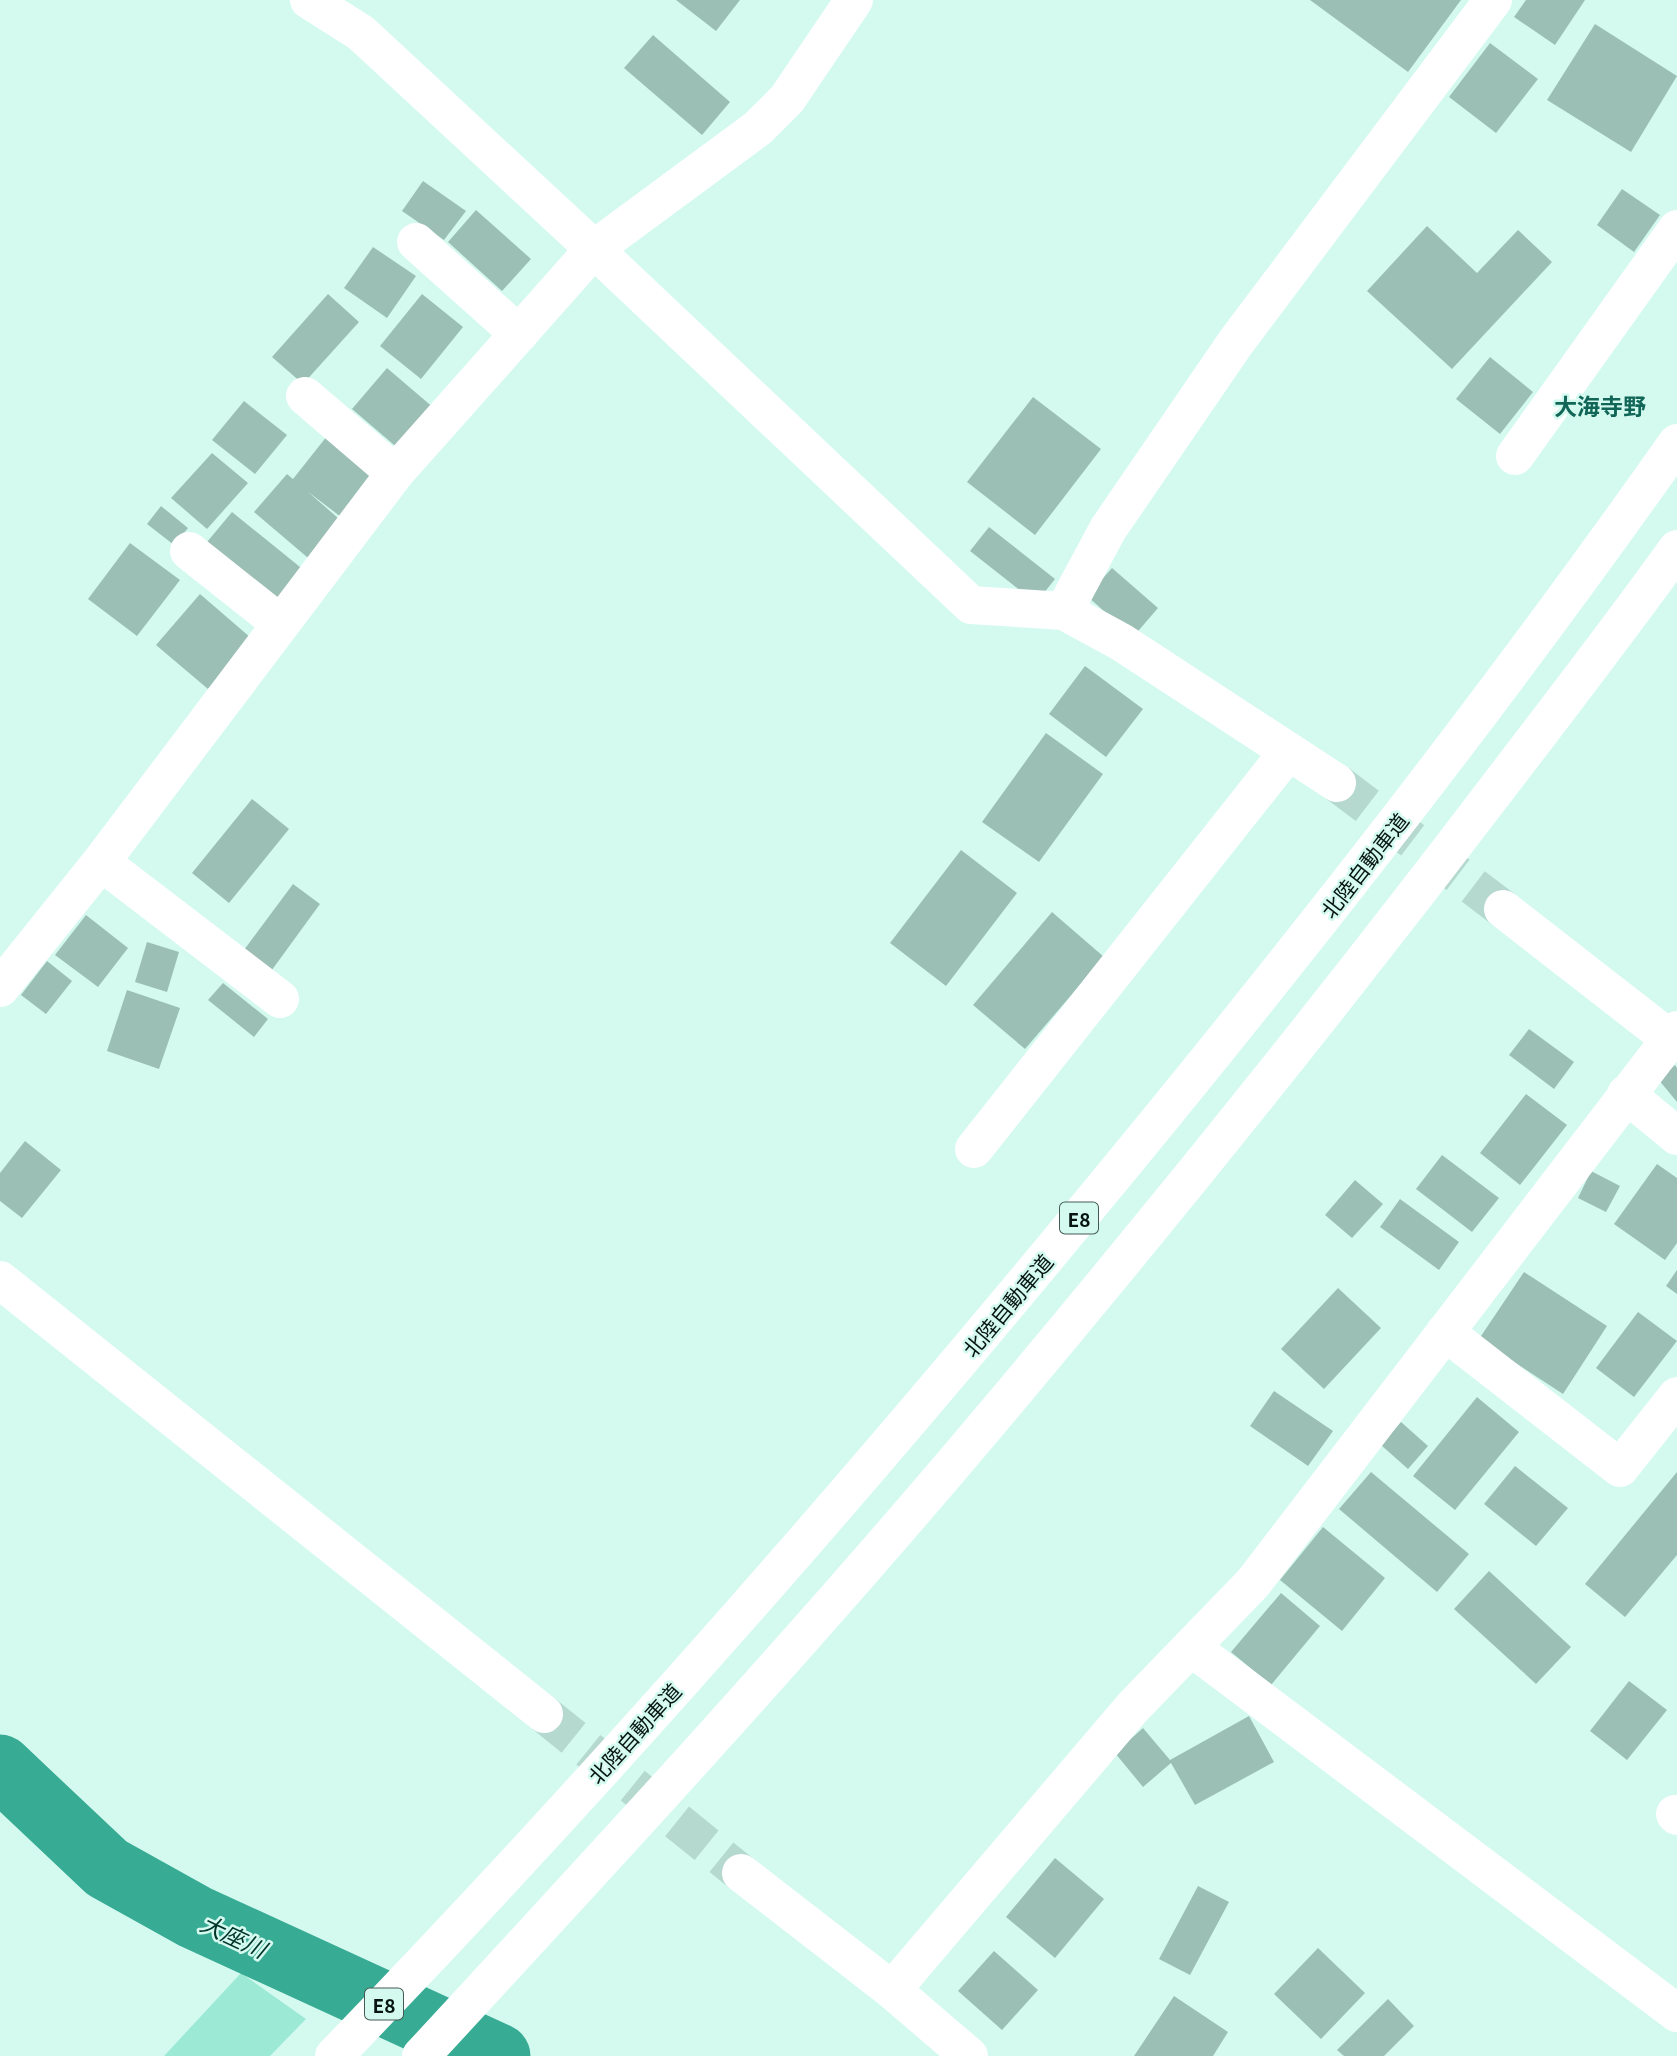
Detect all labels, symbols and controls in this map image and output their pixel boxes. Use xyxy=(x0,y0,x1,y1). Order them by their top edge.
district label: 大海寺野 xyxy=(1554,388,1646,422)
street label: 北陸自動車道 xyxy=(1313,806,1415,924)
road number: E8 xyxy=(1060,1202,1098,1234)
street label: 北陸自動車道 xyxy=(955,1247,1059,1363)
street label: 北陸自動車道 xyxy=(581,1676,687,1790)
water label: 大座川 xyxy=(196,1905,275,1966)
road number: E8 xyxy=(365,1988,403,2020)

